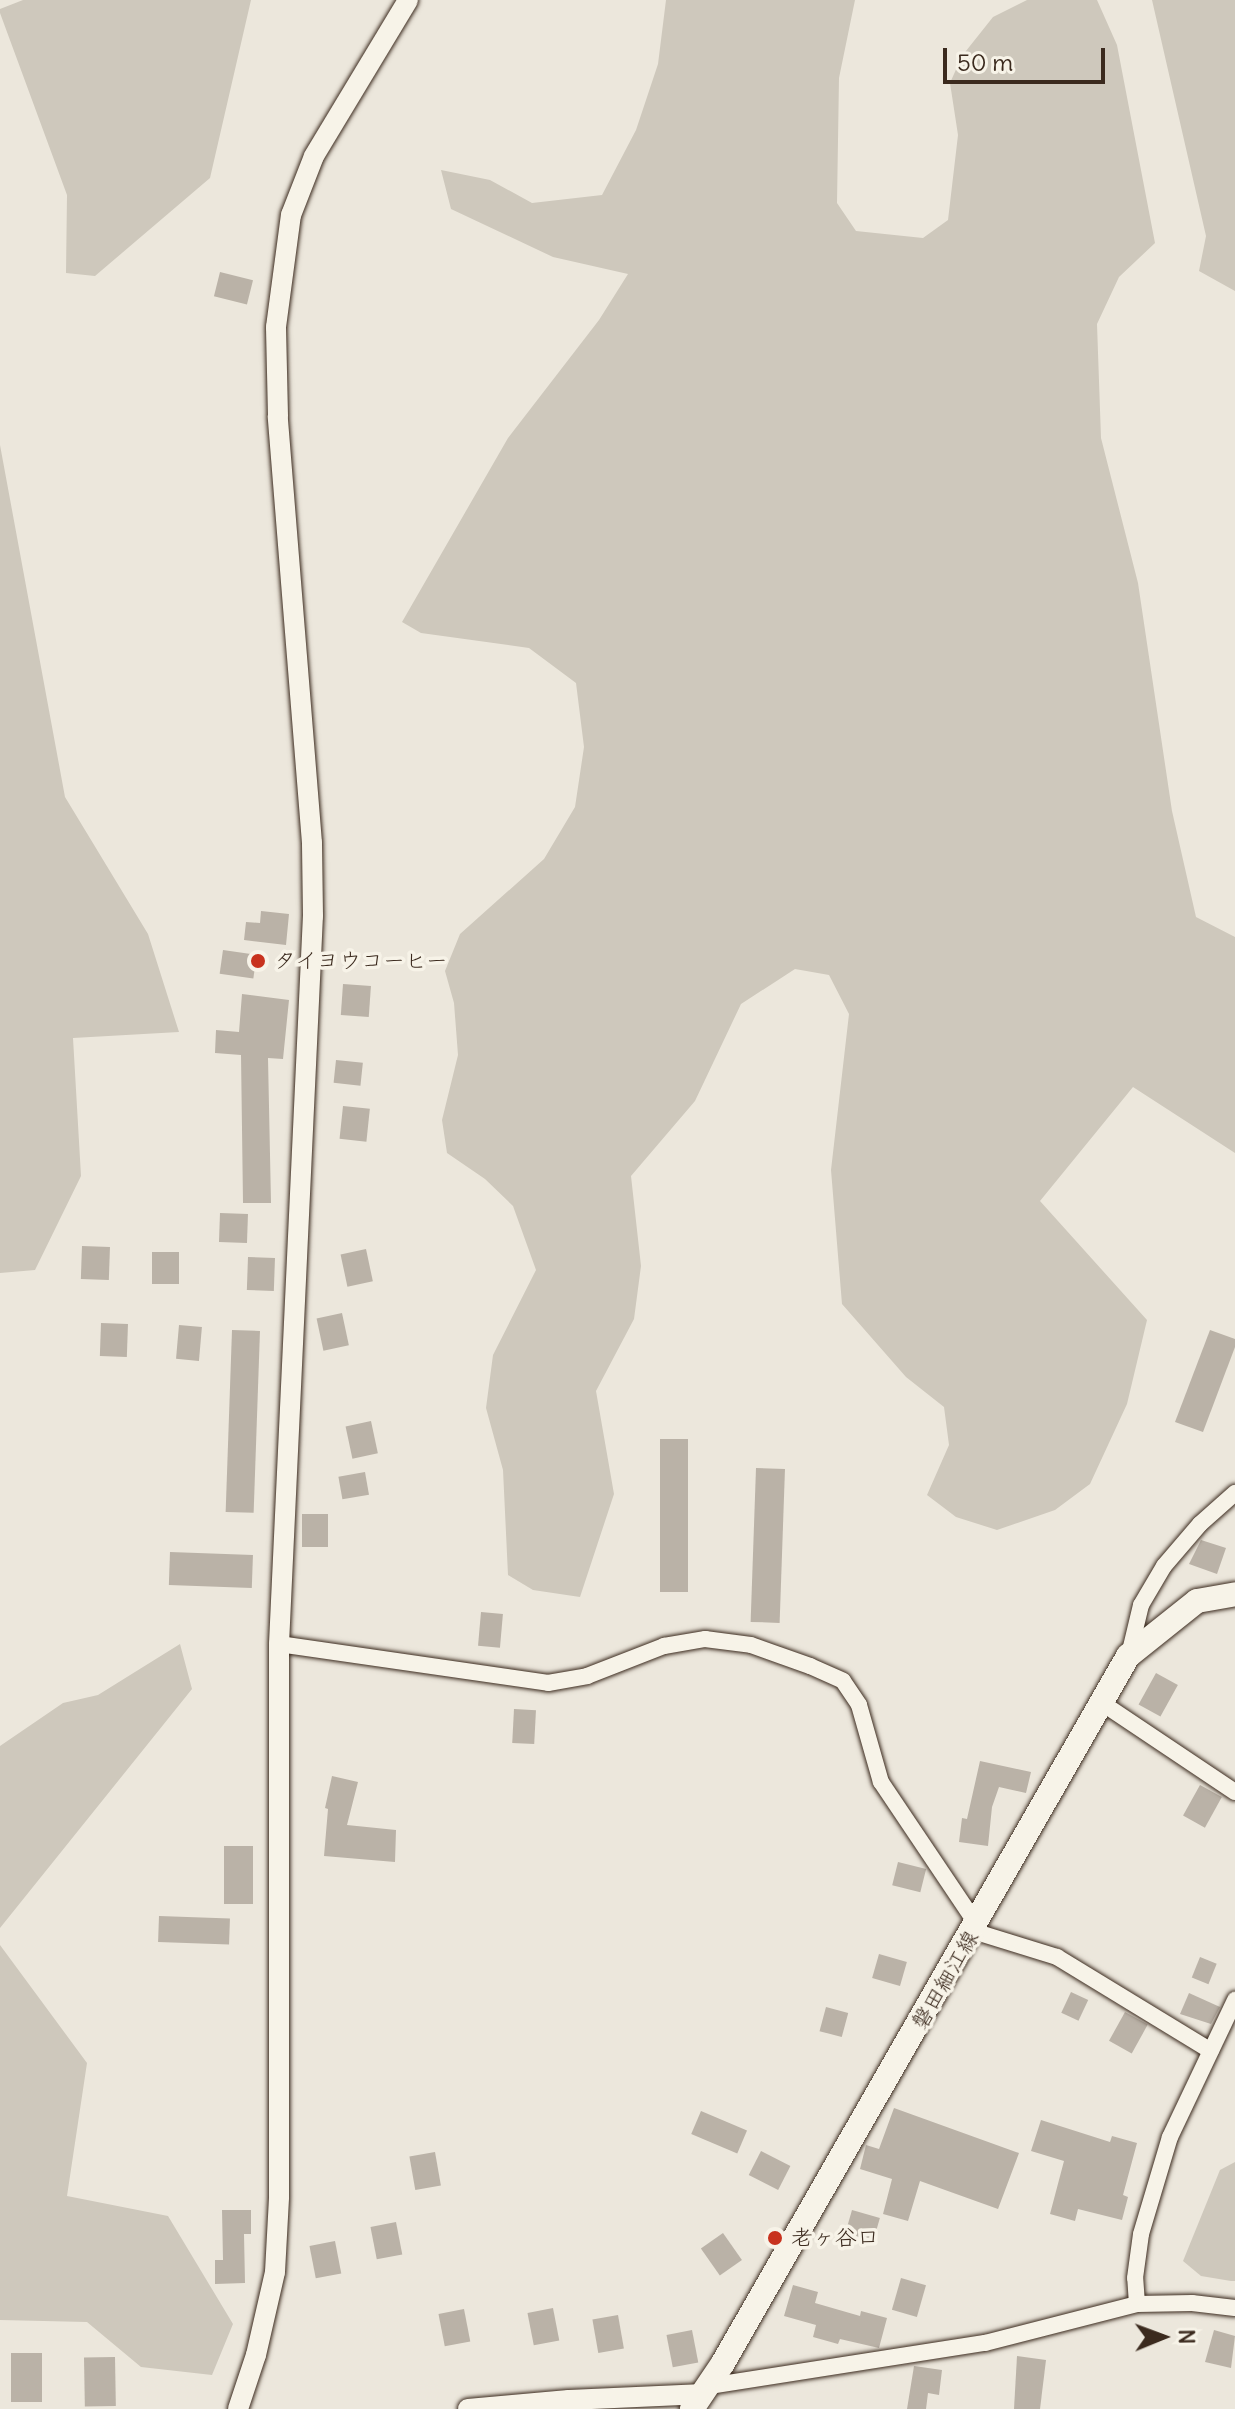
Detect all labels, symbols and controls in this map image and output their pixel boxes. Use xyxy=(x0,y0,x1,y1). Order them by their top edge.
scale bar xyxy=(947,32,1109,82)
text: 50 m xyxy=(957,47,1013,77)
place label: タイヨウコーヒー xyxy=(274,948,449,974)
marker: タイヨウコーヒー xyxy=(249,952,267,970)
street label: 磐田細江線 xyxy=(906,1926,984,2034)
place label: 老ヶ谷口 xyxy=(791,2225,879,2251)
marker: 老ヶ谷口 xyxy=(766,2229,784,2247)
north arrow xyxy=(1123,2297,1203,2377)
text: N xyxy=(1173,2329,1201,2344)

